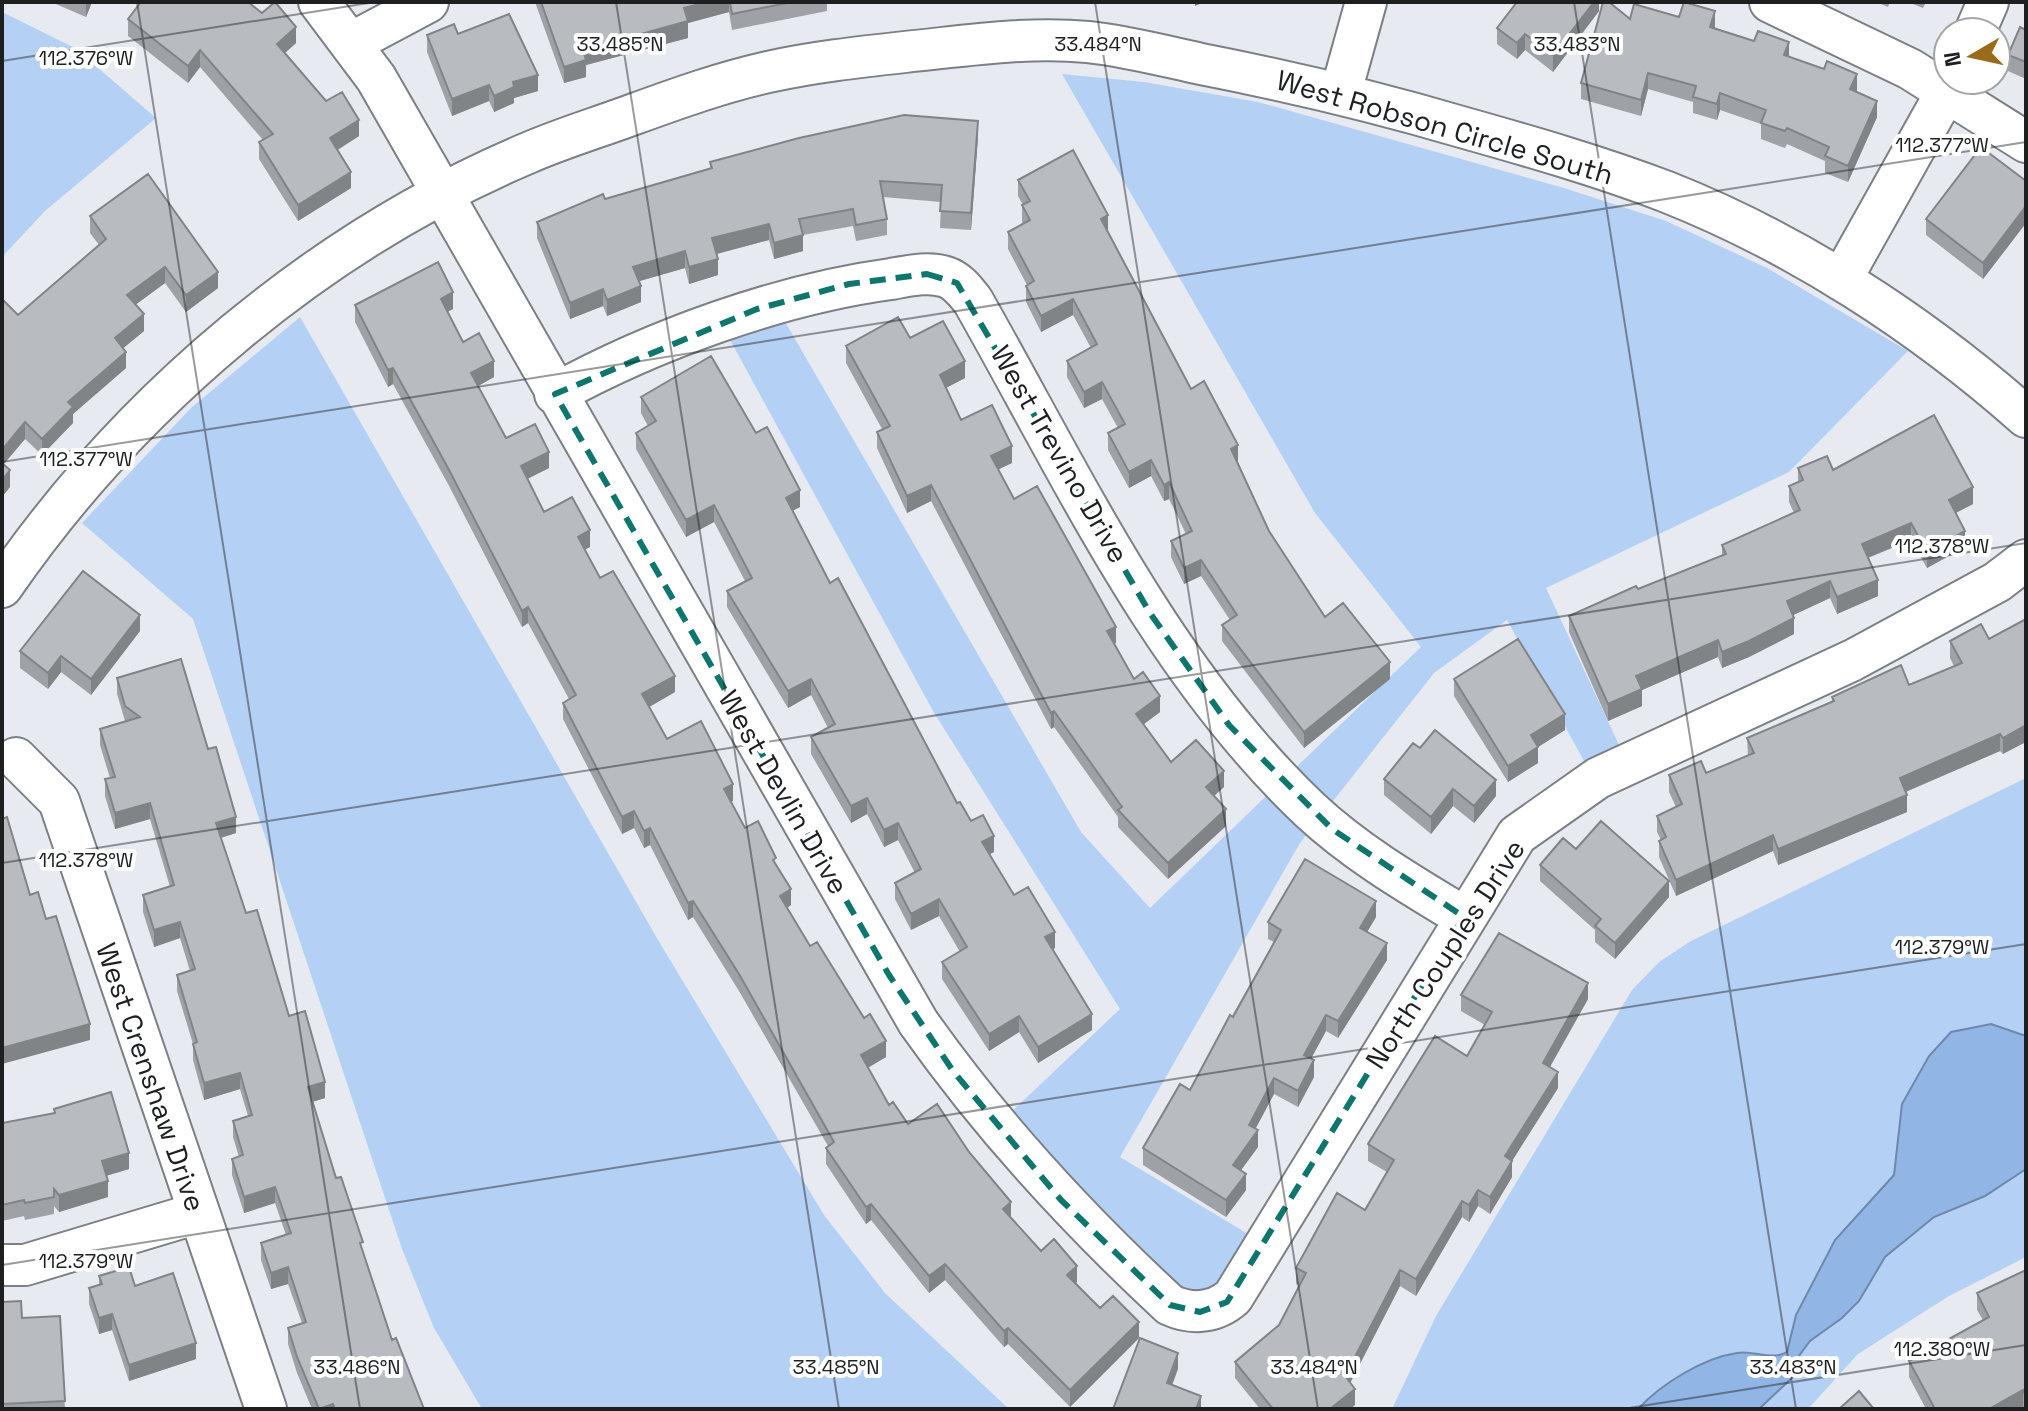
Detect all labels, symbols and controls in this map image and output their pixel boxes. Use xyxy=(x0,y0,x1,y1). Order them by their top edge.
north arrow xyxy=(1932,16,2012,96)
text: 33.485°N xyxy=(576,31,664,57)
text: 33.484°N xyxy=(1054,31,1142,57)
text: 33.483°N xyxy=(1533,31,1621,57)
text: 112.376°W xyxy=(39,45,133,71)
text: N xyxy=(1937,50,1967,69)
street label: West Robson Circle South xyxy=(1273,62,1617,192)
text: 112.377°W xyxy=(1895,132,1989,158)
street label: West Trevino Drive xyxy=(983,339,1137,569)
text: 112.377°W xyxy=(39,446,133,472)
text: 112.378°W xyxy=(1895,533,1989,559)
street label: West Devlin Drive xyxy=(711,683,857,901)
street label: North Couples Drive xyxy=(1357,832,1533,1076)
text: 112.378°W xyxy=(39,847,133,873)
text: 112.379°W xyxy=(1895,934,1989,960)
street label: West Crenshaw Drive xyxy=(88,938,214,1216)
text: 112.379°W xyxy=(39,1248,133,1274)
text: 112.380°W xyxy=(1894,1336,1990,1362)
text: 33.486°N xyxy=(313,1354,401,1380)
text: 33.485°N xyxy=(792,1354,880,1380)
text: 33.484°N xyxy=(1270,1354,1358,1380)
text: 33.483°N xyxy=(1749,1354,1837,1380)

